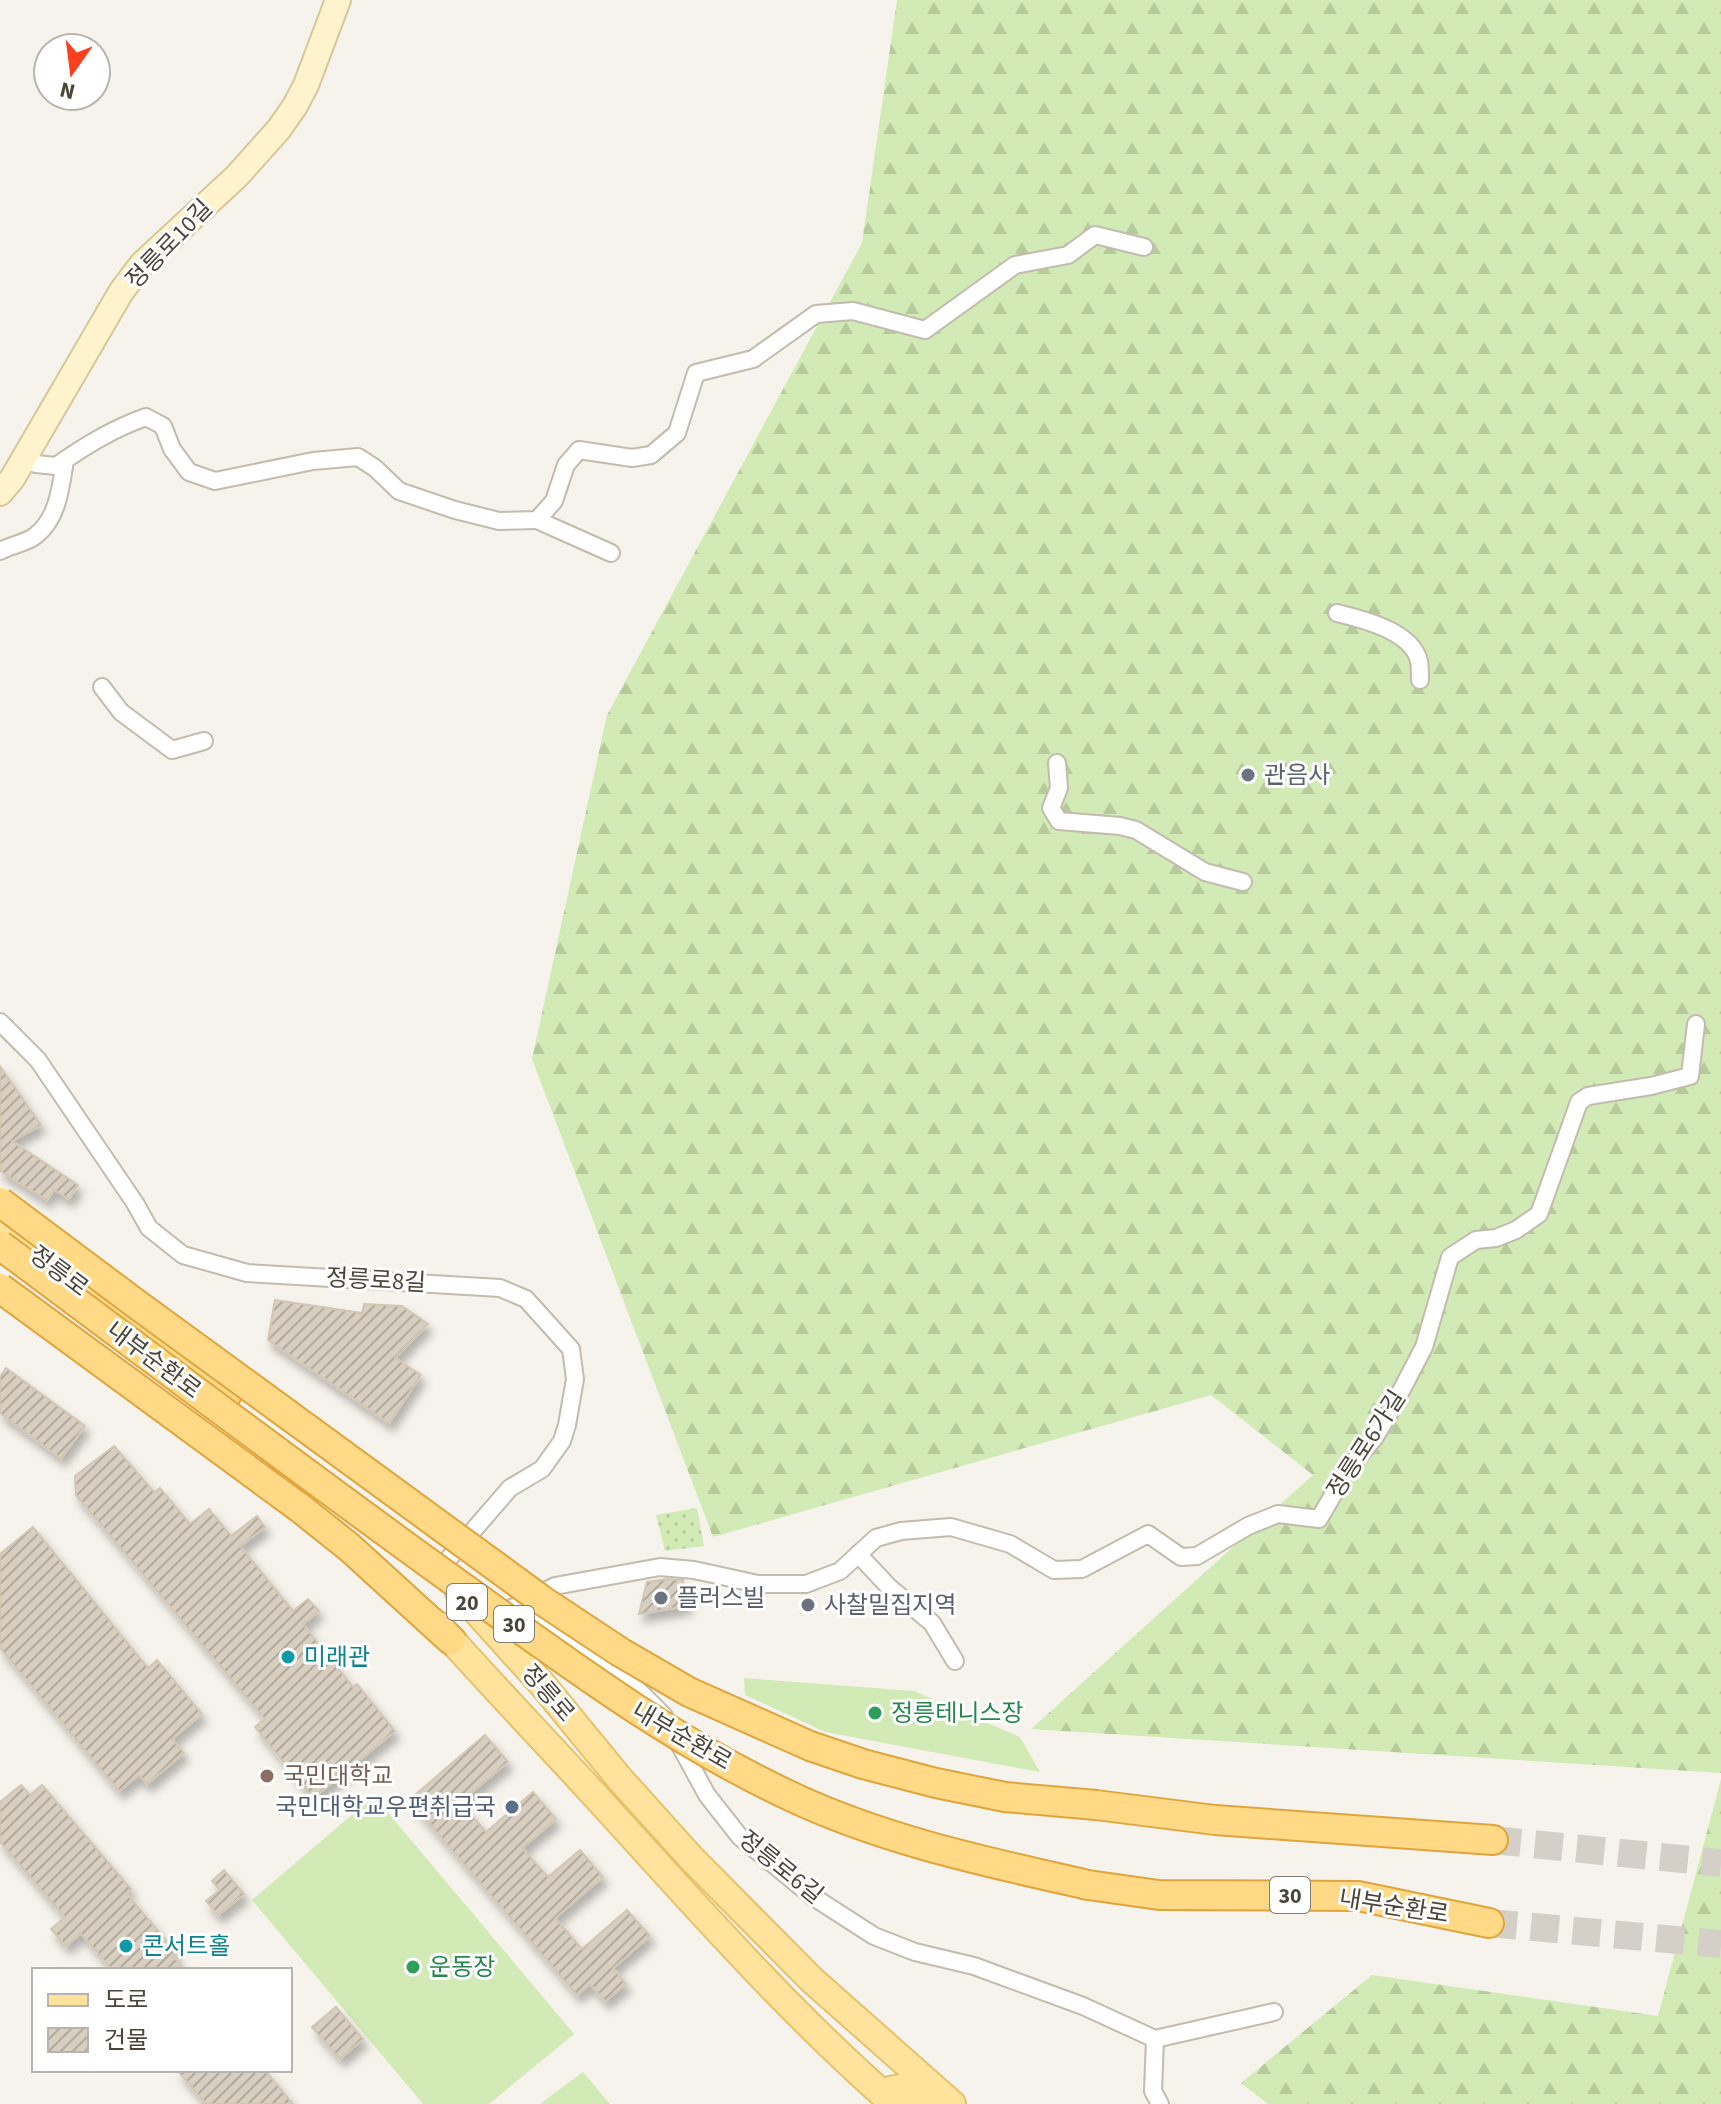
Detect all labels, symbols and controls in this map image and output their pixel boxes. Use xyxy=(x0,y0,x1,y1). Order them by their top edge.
north arrow xyxy=(32,32,112,112)
text: N xyxy=(56,73,78,108)
street label: 정릉로10길 xyxy=(118,192,221,297)
place label: 관음사 xyxy=(1264,758,1330,793)
marker: 관음사 xyxy=(1239,766,1257,784)
street label: 정릉로 xyxy=(22,1237,96,1305)
street label: 정릉로8길 xyxy=(325,1260,427,1301)
street label: 내부순환로 xyxy=(99,1313,208,1408)
street label: 정릉로6가길 xyxy=(1318,1383,1414,1505)
place label: 플러스빌 xyxy=(677,1581,765,1616)
road number: 20 xyxy=(447,1584,487,1620)
place label: 사찰밀집지역 xyxy=(824,1588,956,1623)
marker: 플러스빌 xyxy=(652,1589,670,1607)
marker: 사찰밀집지역 xyxy=(799,1596,817,1614)
road number: 30 xyxy=(494,1606,534,1642)
place label: 미래관 xyxy=(304,1640,370,1675)
marker: 미래관 xyxy=(279,1648,297,1666)
street label: 정릉로 xyxy=(513,1657,583,1730)
street label: 내부순환로 xyxy=(625,1694,738,1779)
place label: 정릉테니스장 xyxy=(891,1696,1023,1731)
marker: 정릉테니스장 xyxy=(866,1704,884,1722)
place label: 국민대학교 xyxy=(283,1759,393,1794)
marker: 국민대학교 xyxy=(258,1767,276,1785)
place label: 국민대학교우편취급국 xyxy=(275,1790,496,1825)
marker: 국민대학교우편취급국 xyxy=(503,1798,521,1816)
street label: 정릉로6길 xyxy=(731,1822,831,1913)
road number: 30 xyxy=(1270,1877,1310,1913)
street label: 내부순환로 xyxy=(1337,1881,1451,1932)
place label: 콘서트홀 xyxy=(142,1929,230,1964)
marker: 콘서트홀 xyxy=(117,1937,135,1955)
place label: 운동장 xyxy=(429,1950,495,1985)
marker: 운동장 xyxy=(404,1958,422,1976)
legend xyxy=(32,1968,292,2072)
text: 도로 xyxy=(104,1983,148,2018)
text: 건물 xyxy=(104,2023,148,2058)

